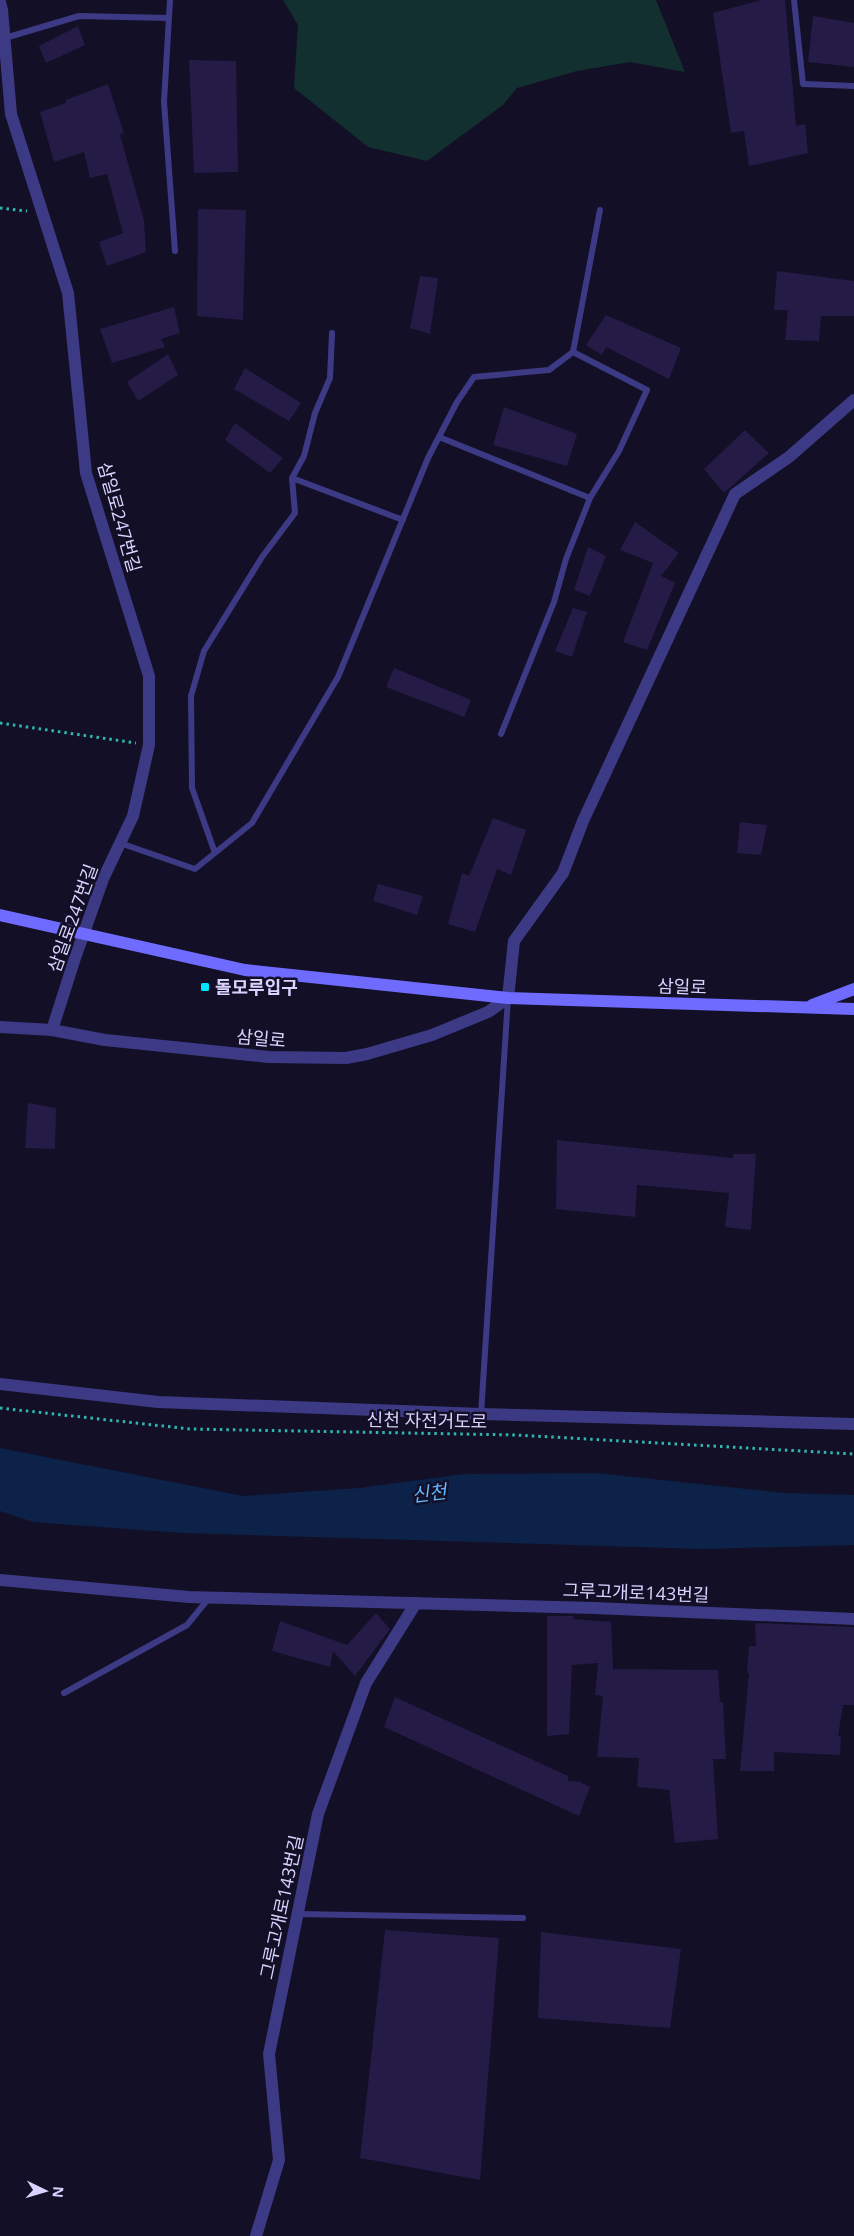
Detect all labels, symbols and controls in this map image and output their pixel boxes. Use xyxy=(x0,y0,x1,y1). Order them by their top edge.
street label: 삼일로247번길 xyxy=(93,459,147,575)
street label: 삼일로247번길 xyxy=(41,860,103,976)
street label: 삼일로 xyxy=(657,973,707,999)
place label: 돌모루입구 xyxy=(215,975,298,999)
marker: 돌모루입구 xyxy=(199,981,211,993)
street label: 삼일로 xyxy=(235,1024,287,1052)
street label: 신천 자전거도로 xyxy=(366,1407,488,1433)
water label: 신천 xyxy=(410,1478,449,1508)
street label: 그루고개로143번길 xyxy=(562,1577,710,1607)
street label: 그루고개로143번길 xyxy=(254,1833,308,1981)
north arrow xyxy=(20,2166,70,2216)
text: N xyxy=(48,2186,68,2199)

